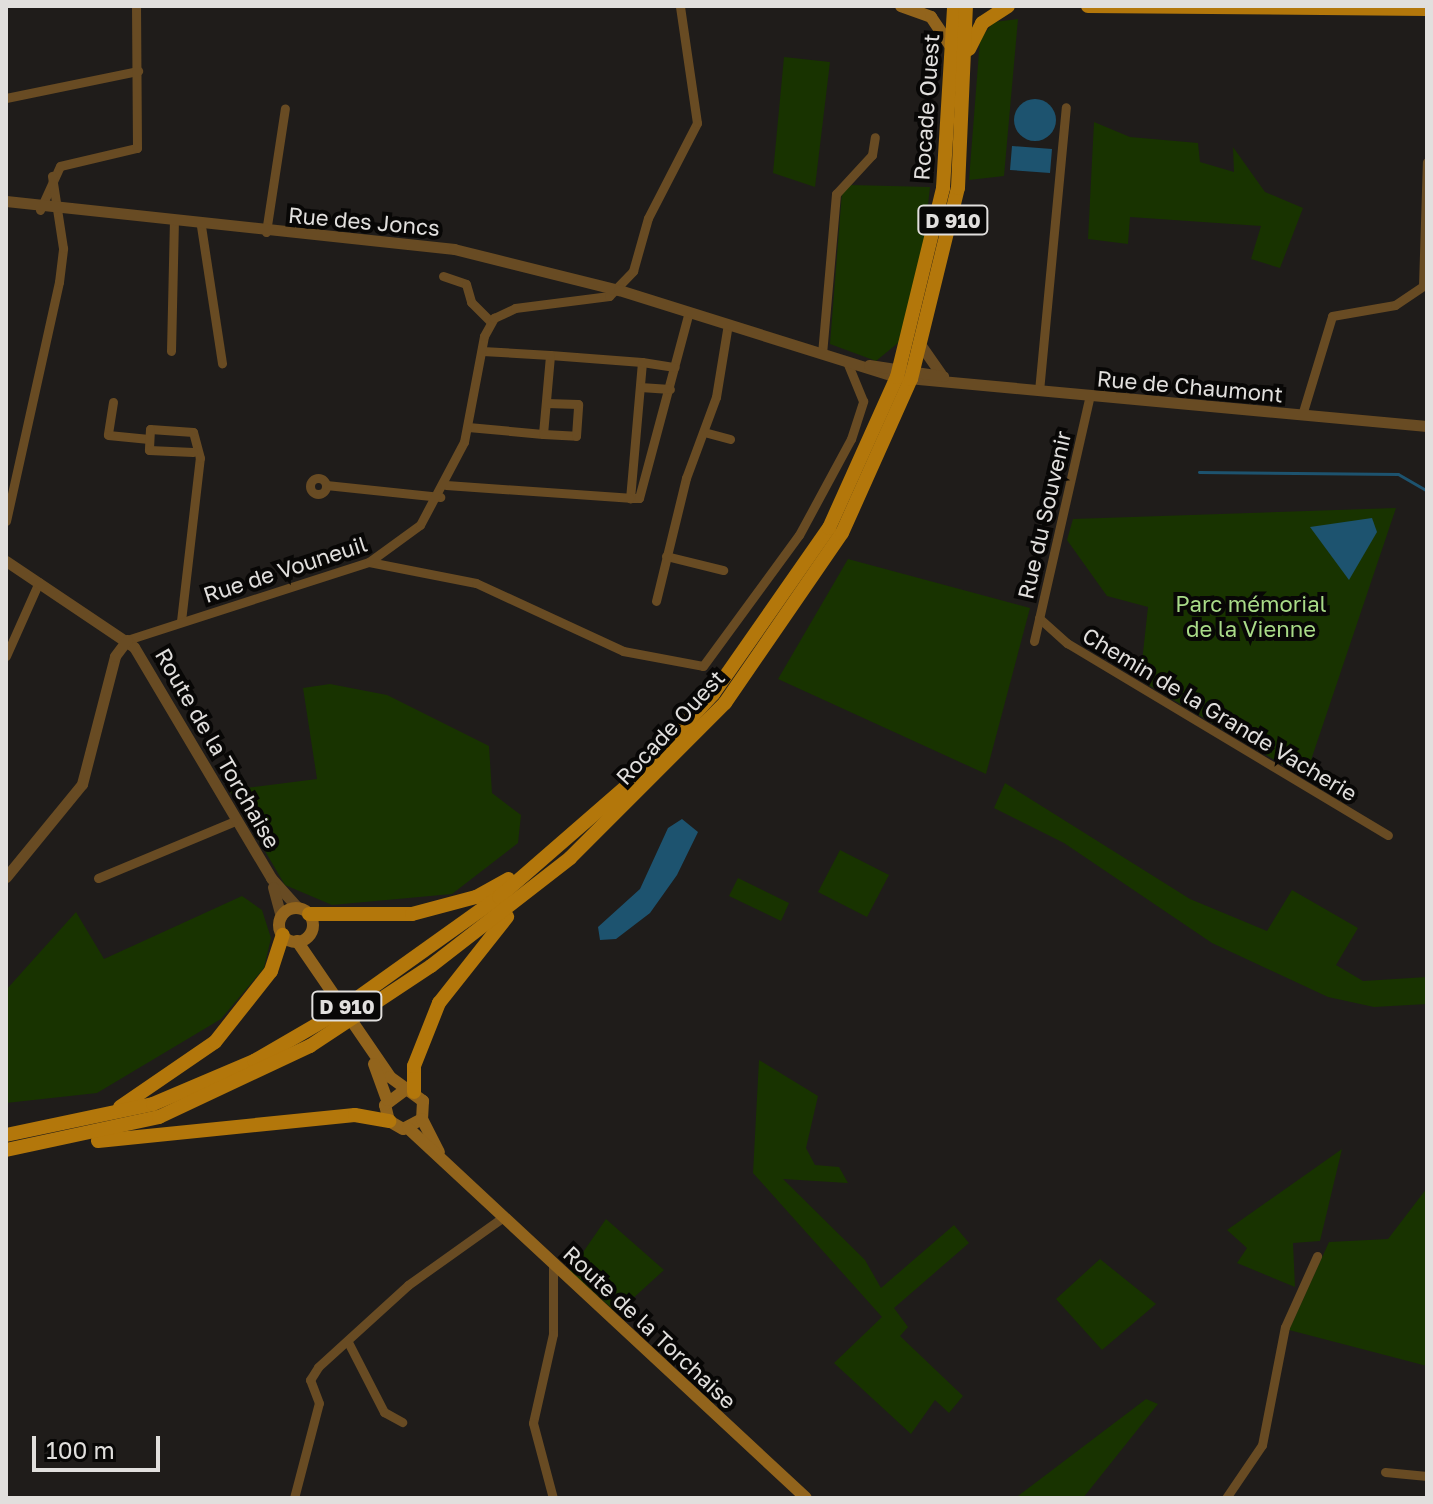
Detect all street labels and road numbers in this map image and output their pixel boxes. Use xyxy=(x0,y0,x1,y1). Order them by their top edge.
street label: Rocade Ouest xyxy=(908,33,944,181)
street label: Rue des Joncs xyxy=(287,201,441,241)
road number: D 910 xyxy=(917,204,989,236)
street label: Rue de Chaumont xyxy=(1096,365,1284,407)
street label: Rue du Souvenir xyxy=(1012,428,1076,602)
street label: Rue de Vouneuil xyxy=(200,530,370,608)
street label: Chemin de la Grande Vacherie xyxy=(1078,621,1362,807)
street label: Route de la Torchaise xyxy=(150,643,286,853)
street label: Rocade Ouest xyxy=(610,664,730,790)
road number: D 910 xyxy=(311,990,383,1022)
street label: Route de la Torchaise xyxy=(558,1240,742,1414)

